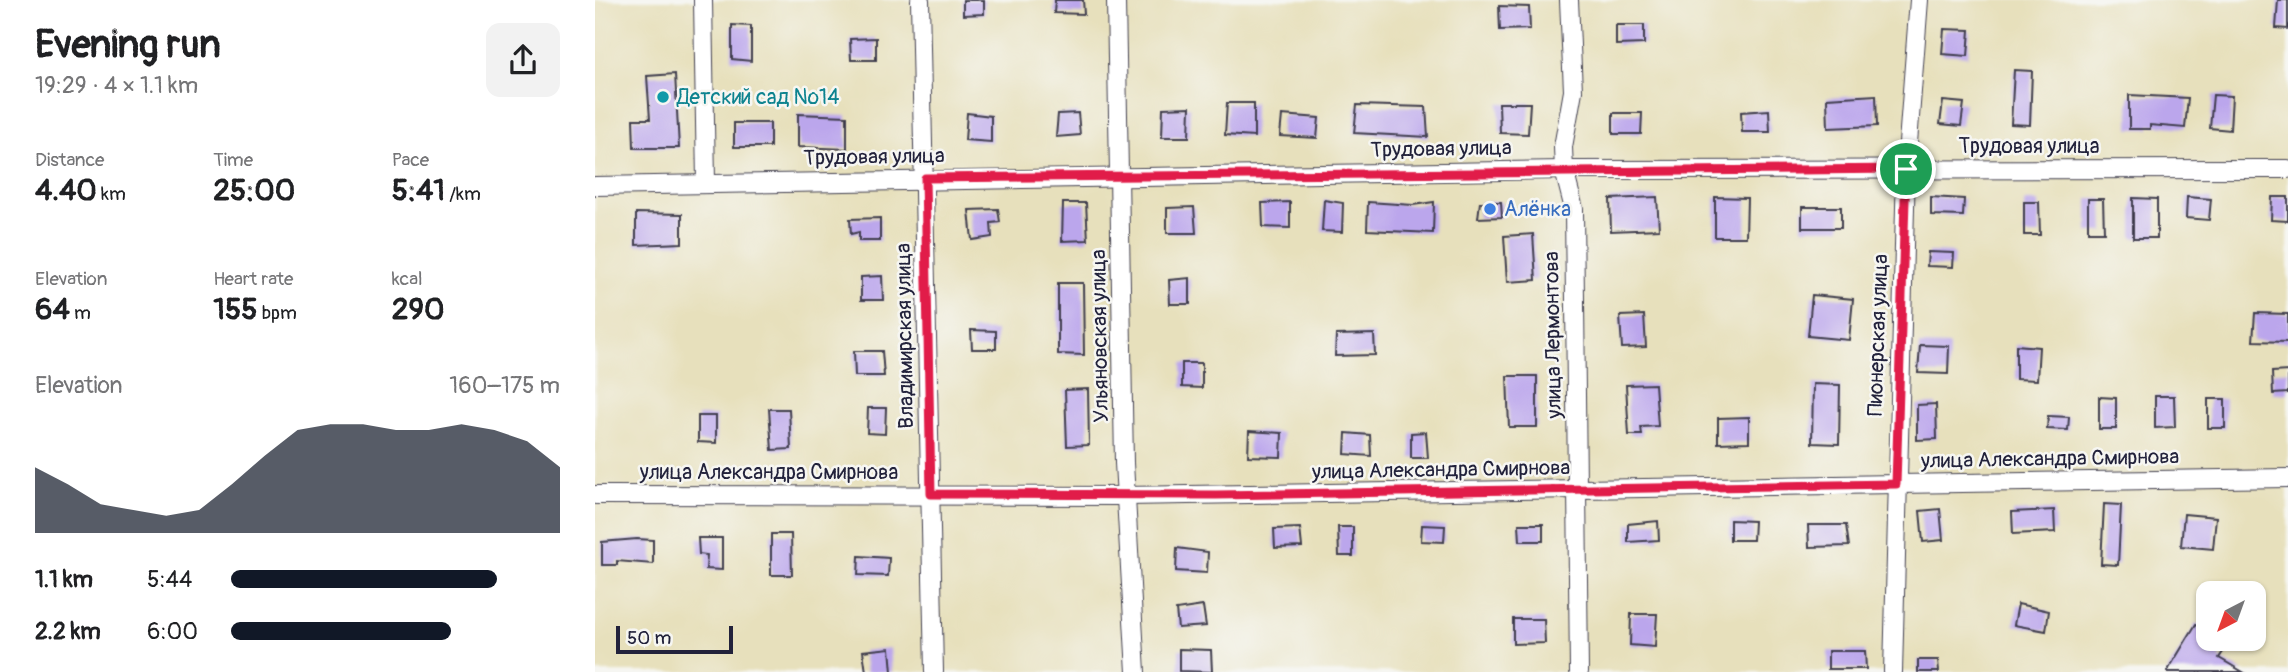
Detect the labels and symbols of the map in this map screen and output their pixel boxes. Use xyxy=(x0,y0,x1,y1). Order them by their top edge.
place label: Детский сад №14 xyxy=(676,84,839,111)
marker: Детский сад №14 xyxy=(655,89,671,105)
street label: Трудовая улица xyxy=(1958,133,2100,160)
street label: Трудовая улица xyxy=(1370,134,1512,164)
pin xyxy=(1876,139,1936,199)
street label: Трудовая улица xyxy=(803,142,945,172)
place label: Алёнка xyxy=(1504,196,1571,223)
marker: Алёнка xyxy=(1482,201,1498,217)
street label: Владимирская улица xyxy=(890,243,920,429)
street label: Ульяновская улица xyxy=(1085,249,1115,423)
street label: улица Лермонтова xyxy=(1538,251,1568,420)
street label: Пионерская улица xyxy=(1862,254,1894,416)
street label: улица Александра Смирнова xyxy=(1920,443,2179,475)
street label: улица Александра Смирнова xyxy=(1311,454,1570,486)
street label: улица Александра Смирнова xyxy=(639,459,898,486)
north arrow xyxy=(2196,581,2266,651)
scale bar xyxy=(616,623,733,655)

